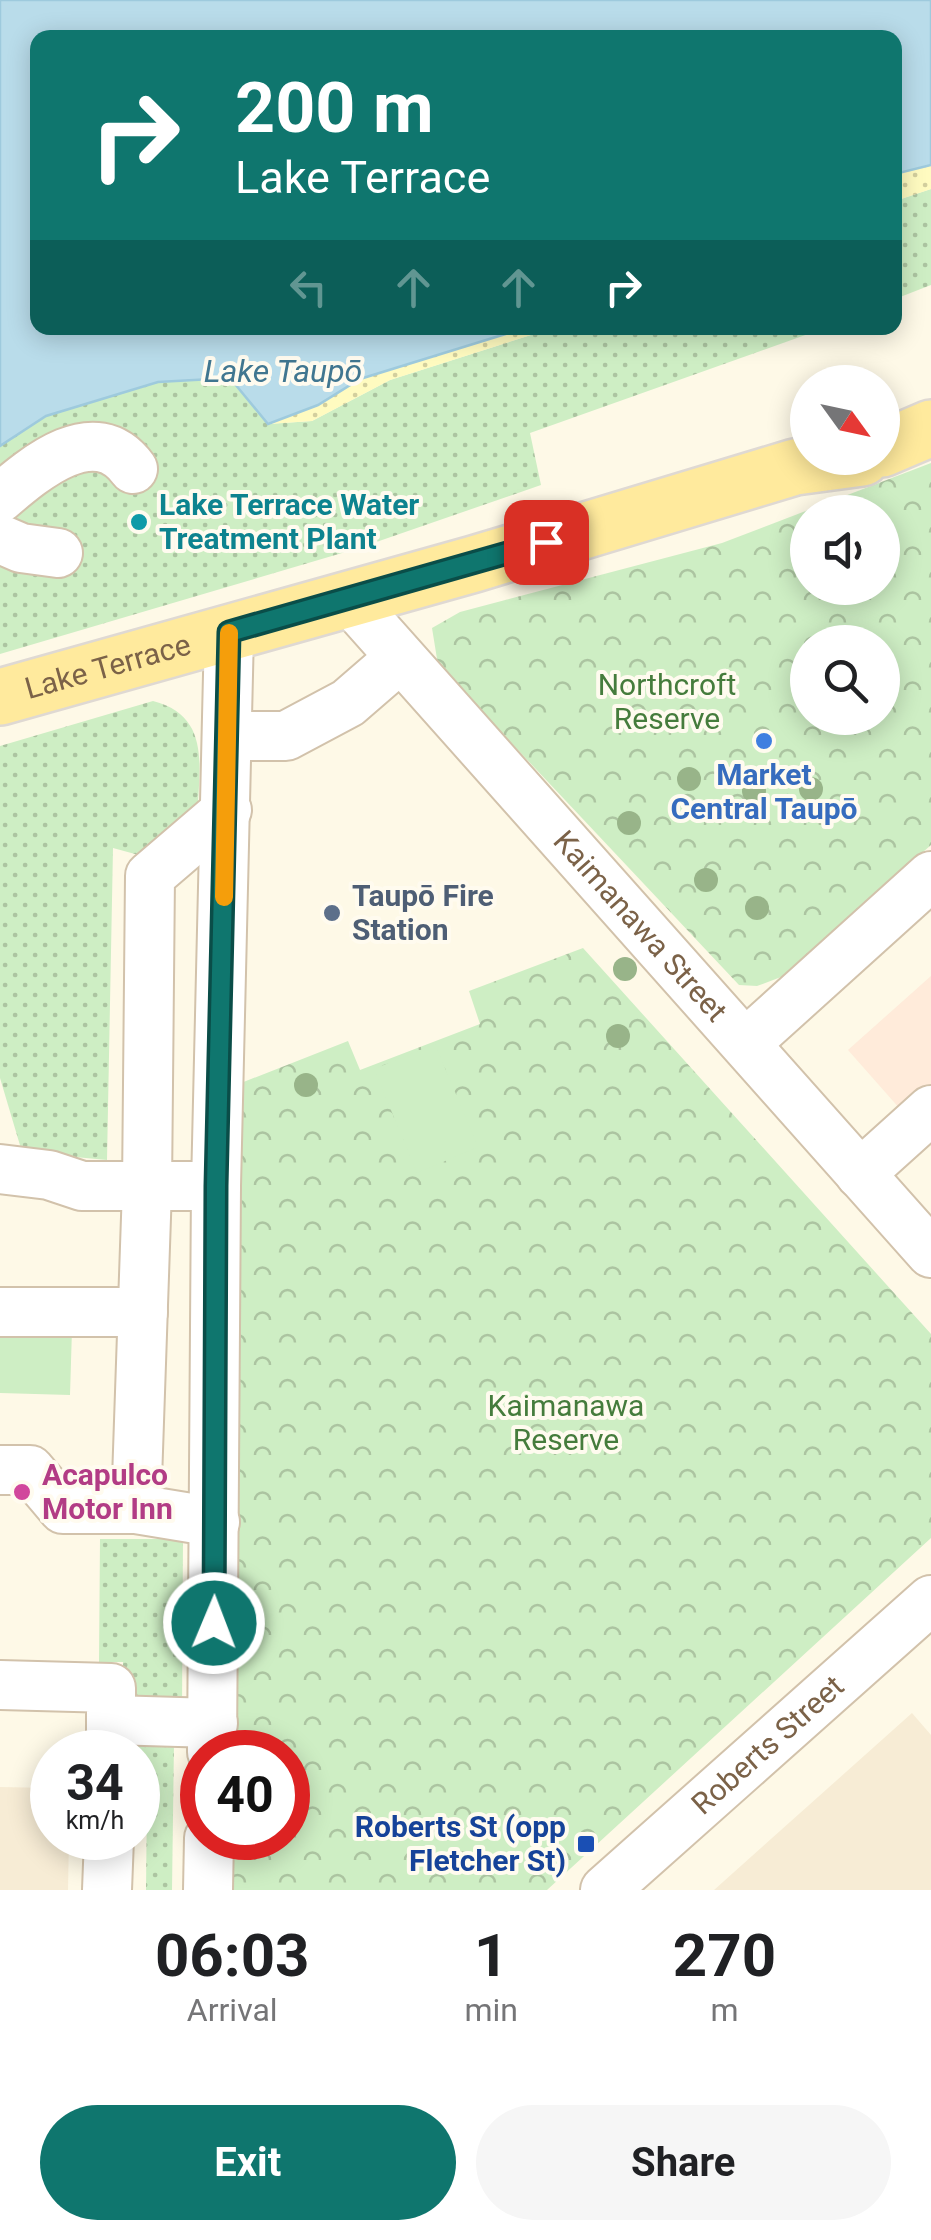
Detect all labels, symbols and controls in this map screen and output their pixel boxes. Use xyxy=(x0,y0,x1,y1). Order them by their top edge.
text: 200 m xyxy=(235,67,434,149)
icon: right xyxy=(70,70,200,200)
text: Lake Terrace xyxy=(235,151,490,204)
icon: left xyxy=(281,260,336,315)
icon: ahead xyxy=(386,260,441,315)
icon: ahead xyxy=(491,260,546,315)
icon: right xyxy=(596,260,651,315)
water label: Lake Taupō xyxy=(204,352,362,390)
north arrow xyxy=(790,365,900,475)
map controls xyxy=(790,365,900,735)
place label: Lake Terrace Water Treatment Plant xyxy=(159,487,419,556)
button: sound xyxy=(790,495,900,605)
pin xyxy=(504,500,589,585)
marker: Lake Terrace Water Treatment Plant xyxy=(128,511,150,533)
icon: arrive xyxy=(519,515,574,570)
button: search xyxy=(790,625,900,735)
street label: Lake Terrace xyxy=(21,626,194,706)
park label: Northcroft Reserve xyxy=(598,667,736,736)
marker: Market Central Taupō xyxy=(753,730,775,752)
place label: Market Central Taupō xyxy=(670,757,858,826)
street label: Kaimanawa Street xyxy=(547,823,735,1028)
place label: Taupō Fire Station xyxy=(352,878,494,947)
marker: Taupō Fire Station xyxy=(321,902,343,924)
park label: Kaimanawa Reserve xyxy=(488,1388,644,1457)
place label: Acapulco Motor Inn xyxy=(42,1457,173,1526)
marker: Acapulco Motor Inn xyxy=(11,1481,33,1503)
position arrow xyxy=(162,1571,266,1675)
street label: Roberts Street xyxy=(684,1668,851,1821)
speed limit sign: 40 xyxy=(180,1730,310,1860)
text: 34 xyxy=(66,1754,124,1812)
text: km/h xyxy=(66,1806,124,1835)
place label: Roberts St (opp Fletcher St) xyxy=(355,1809,566,1878)
marker: Roberts St (opp Fletcher St) xyxy=(575,1833,597,1855)
text: 06:03 xyxy=(155,1920,310,1991)
text: 1 xyxy=(474,1920,508,1991)
text: 270 xyxy=(673,1920,776,1991)
text: Arrival xyxy=(187,1991,278,2029)
text: min xyxy=(464,1991,518,2029)
text: m xyxy=(710,1991,738,2029)
button: Exit xyxy=(40,2105,456,2220)
button: Share xyxy=(476,2105,891,2220)

